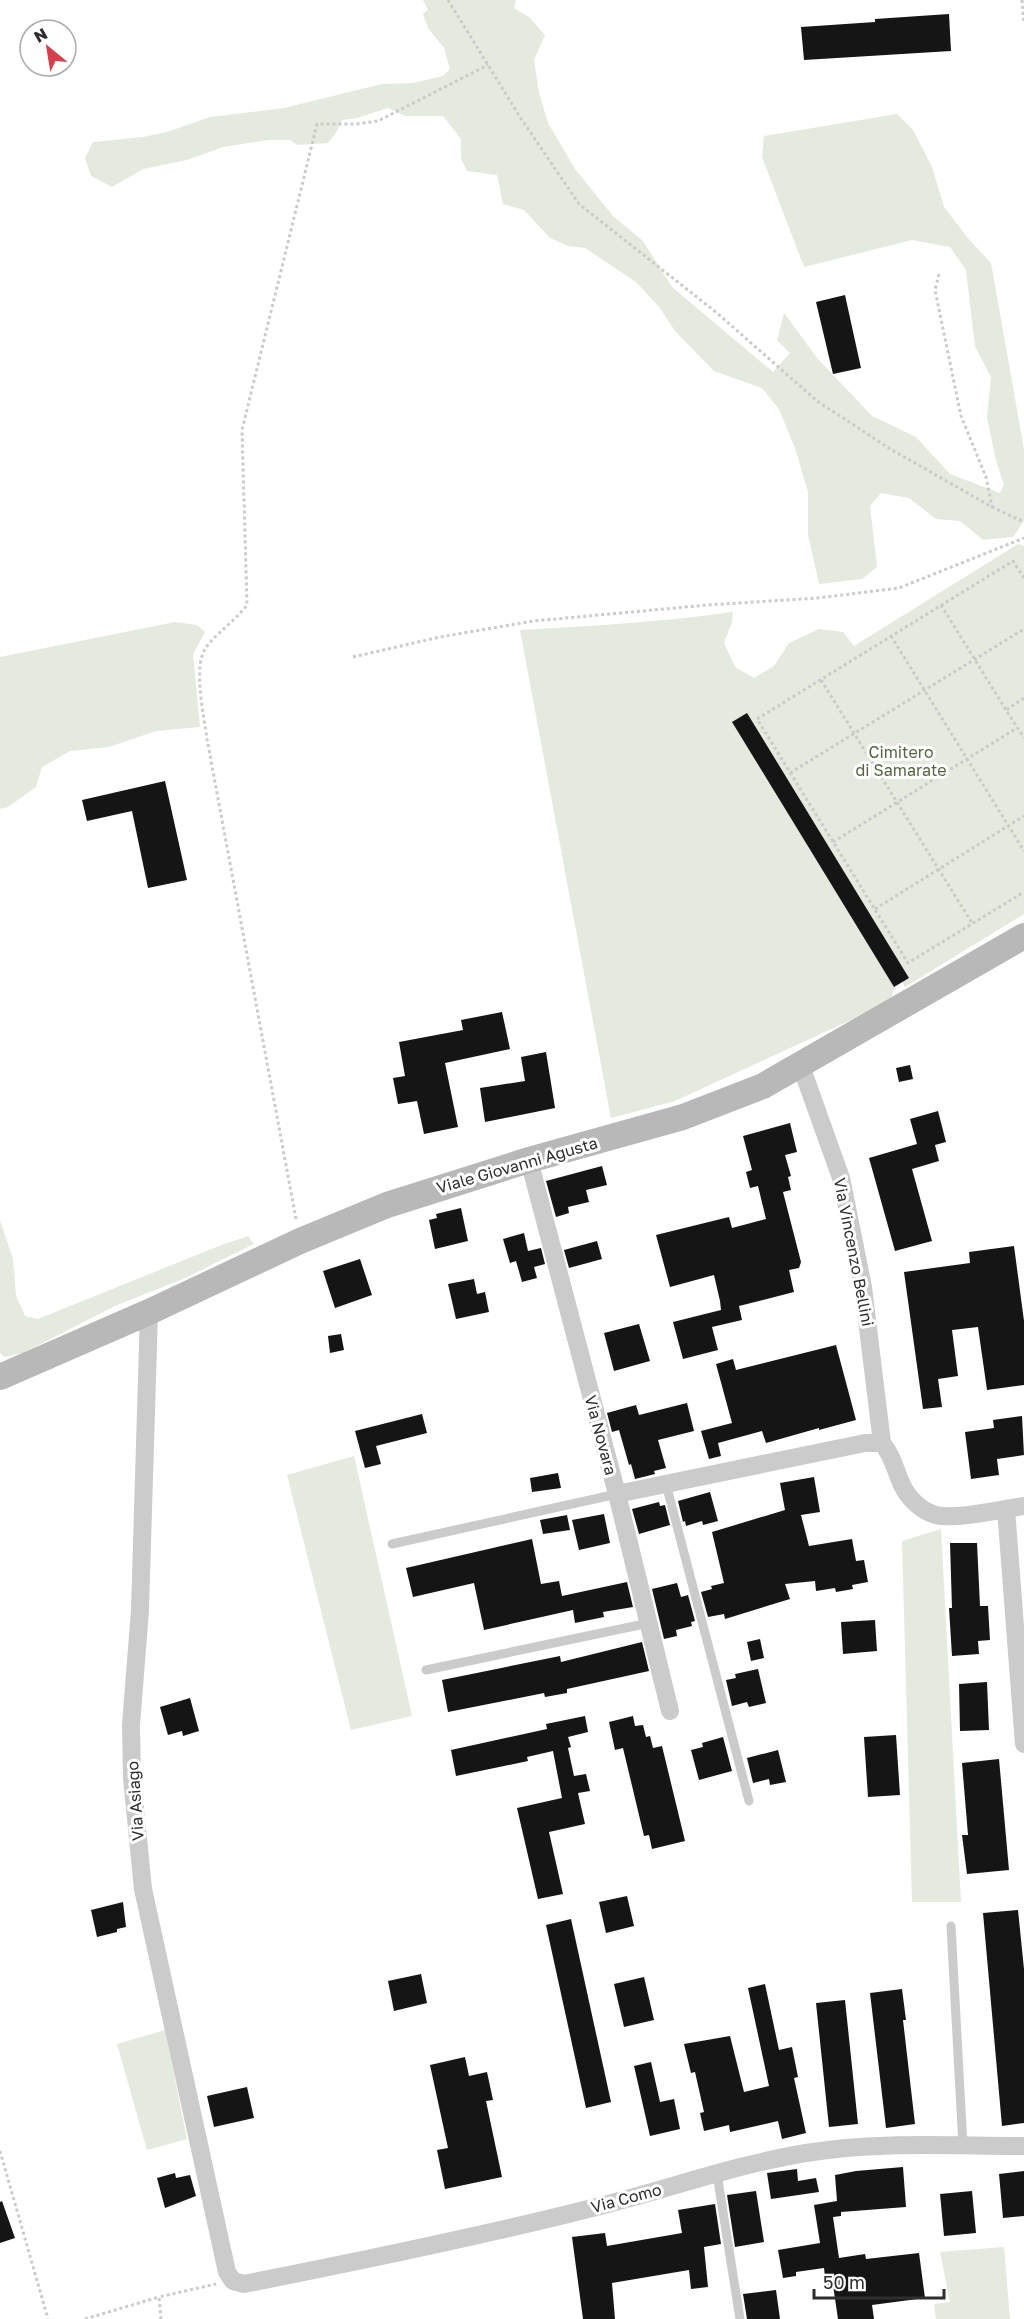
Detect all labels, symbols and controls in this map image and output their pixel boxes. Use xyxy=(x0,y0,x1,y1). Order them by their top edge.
north arrow xyxy=(18,18,78,78)
text: N xyxy=(30,23,51,47)
park label: Cimitero di Samarate xyxy=(855,742,947,780)
street label: Viale Giovanni Agusta xyxy=(434,1132,600,1198)
street label: Via Vincenzo Bellini xyxy=(830,1176,878,1328)
street label: Via Novara xyxy=(581,1393,621,1477)
street label: Via Asiago xyxy=(122,1760,148,1842)
street label: Via Como xyxy=(588,2179,664,2217)
scale bar xyxy=(814,2262,944,2300)
text: 50 m xyxy=(823,2271,865,2293)

